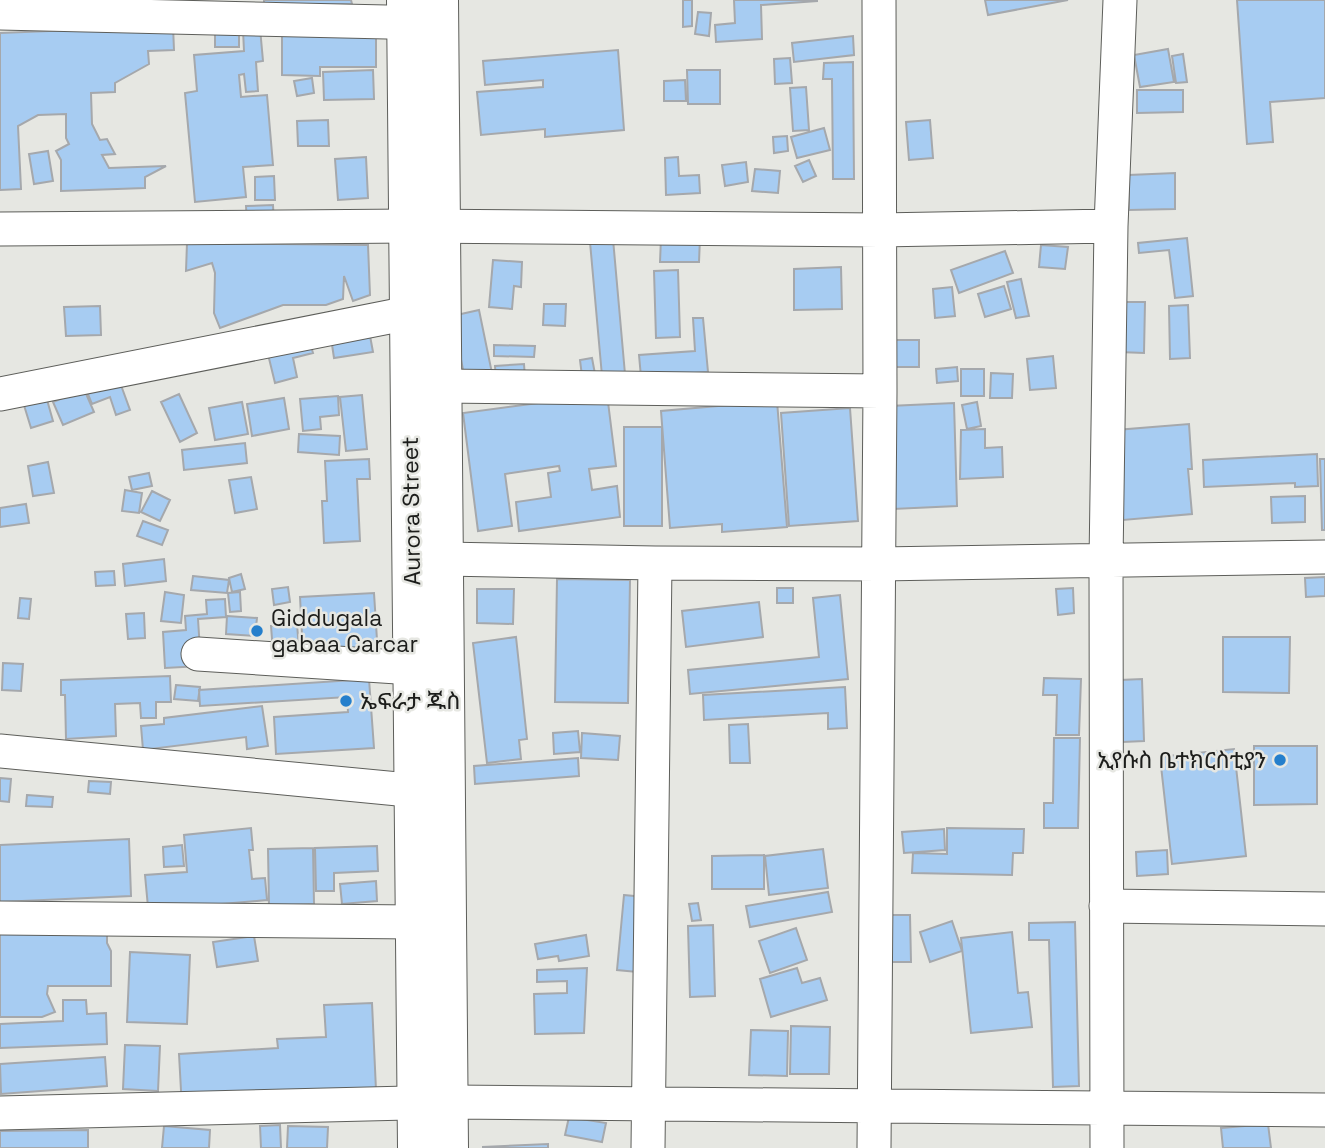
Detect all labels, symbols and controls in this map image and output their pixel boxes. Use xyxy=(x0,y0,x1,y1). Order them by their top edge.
street label: Aurora Street xyxy=(395,436,427,586)
place label: Giddugala gabaa Carcar xyxy=(271,603,418,659)
marker: Giddugala gabaa Carcar xyxy=(249,623,265,639)
place label: ኤፍራታ ጁስ xyxy=(360,686,461,716)
marker: ኤፍራታ ጁስ xyxy=(338,693,354,709)
place label: ኢየሱስ ቤተክርስቲያን xyxy=(1097,745,1266,775)
marker: ኢየሱስ ቤተክርስቲያን xyxy=(1272,752,1288,768)

